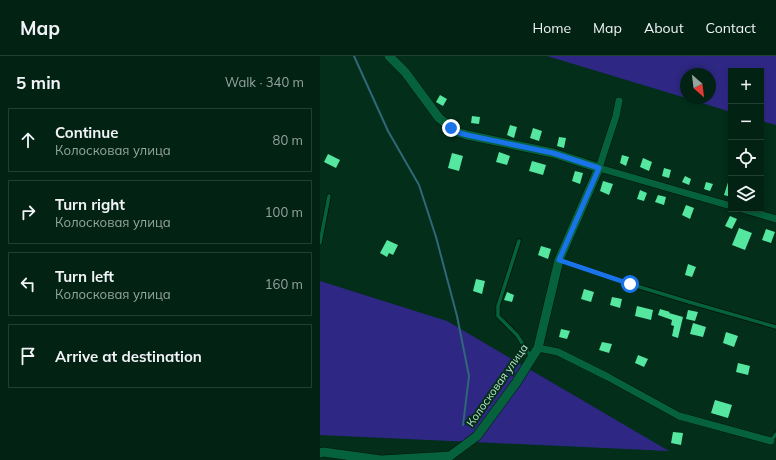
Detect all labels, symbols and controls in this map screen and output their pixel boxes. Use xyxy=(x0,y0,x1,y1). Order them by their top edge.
text: Map xyxy=(20,16,60,40)
text: Home xyxy=(532,19,571,37)
text: Map xyxy=(593,19,622,37)
text: About xyxy=(644,19,684,37)
text: Contact xyxy=(706,19,756,37)
north arrow xyxy=(680,68,716,104)
map controls xyxy=(728,68,764,212)
button: + xyxy=(728,68,764,104)
text: 5 min xyxy=(16,72,61,93)
text: Walk · 340 m xyxy=(225,74,304,90)
button: − xyxy=(728,104,764,140)
route end xyxy=(442,119,460,137)
text: Continue xyxy=(55,123,118,142)
icon: ahead xyxy=(17,129,39,151)
text: 80 m xyxy=(273,132,303,148)
button: locate xyxy=(728,140,764,176)
text: Колосковая улица xyxy=(55,142,171,158)
button: layers xyxy=(728,176,764,212)
text: Turn right xyxy=(55,195,125,214)
icon: right xyxy=(17,201,39,223)
text: 100 m xyxy=(265,204,303,220)
text: Колосковая улица xyxy=(55,214,171,230)
text: Turn left xyxy=(55,267,114,286)
icon: left xyxy=(17,273,39,295)
route start xyxy=(621,275,639,293)
text: 160 m xyxy=(265,276,303,292)
text: Колосковая улица xyxy=(55,286,171,302)
street label: Колосковая улица xyxy=(463,341,531,429)
icon: arrive xyxy=(17,345,39,367)
text: Arrive at destination xyxy=(55,347,202,366)

